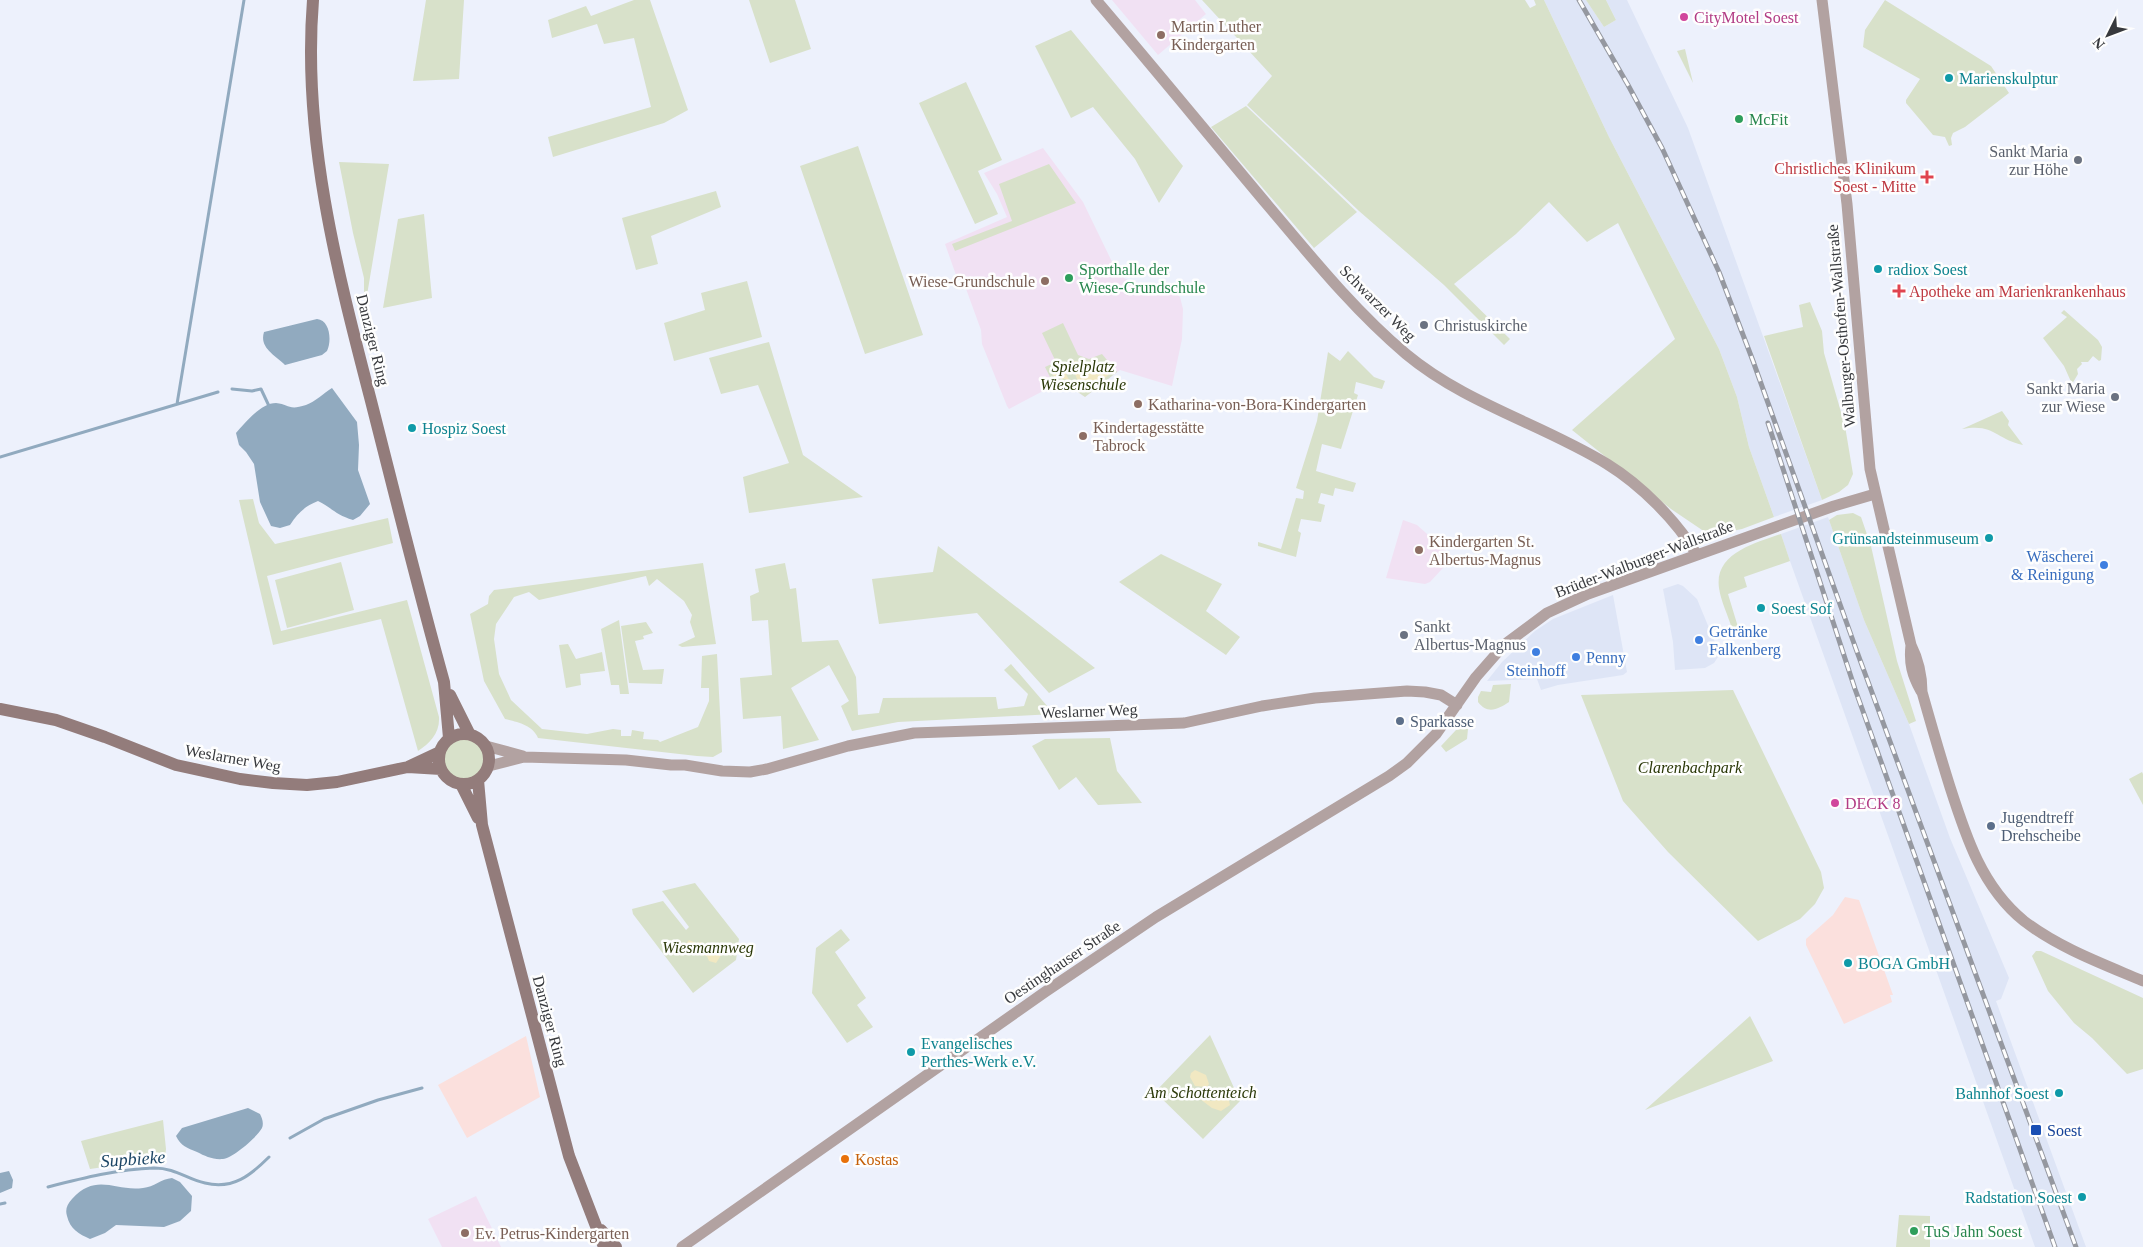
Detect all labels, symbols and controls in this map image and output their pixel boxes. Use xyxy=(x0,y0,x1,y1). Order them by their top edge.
place label: CityMotel Soest xyxy=(1694,9,1799,27)
north arrow xyxy=(2083,10,2133,60)
marker: CityMotel Soest xyxy=(1678,11,1690,23)
place label: Martin Luther Kindergarten xyxy=(1171,18,1262,54)
marker: Martin Luther Kindergarten xyxy=(1155,29,1167,41)
text: N xyxy=(2090,35,2108,52)
place label: Marienskulptur xyxy=(1959,70,2058,88)
marker: Marienskulptur xyxy=(1943,72,1955,84)
place label: McFit xyxy=(1749,111,1789,128)
marker: McFit xyxy=(1733,113,1745,125)
place label: Sankt Maria zur Höhe xyxy=(1989,143,2068,178)
marker: Sankt Maria zur Höhe xyxy=(2072,154,2084,166)
place label: Christliches Klinikum Soest - Mitte xyxy=(1774,160,1917,195)
marker: Christliches Klinikum Soest - Mitte xyxy=(1920,170,1934,184)
street label: Walburger-Osthofen-Wallstraße xyxy=(1824,224,1859,428)
place label: Sporthalle der Wiese-Grundschule xyxy=(1079,261,1205,296)
place label: radiox Soest xyxy=(1888,261,1968,278)
street label: Schwarzer Weg xyxy=(1336,262,1419,345)
marker: radiox Soest xyxy=(1872,263,1884,275)
marker: Sporthalle der Wiese-Grundschule xyxy=(1063,272,1075,284)
place label: Wiese-Grundschule xyxy=(909,273,1035,290)
marker: Wiese-Grundschule xyxy=(1039,275,1051,287)
place label: Apotheke am Marienkrankenhaus xyxy=(1909,283,2126,301)
marker: Apotheke am Marienkrankenhaus xyxy=(1893,285,1905,297)
street label: Danziger Ring xyxy=(352,292,393,388)
place label: Christuskirche xyxy=(1434,317,1527,334)
marker: Christuskirche xyxy=(1418,319,1430,331)
park label: Spielplatz Wiesenschule xyxy=(1040,358,1126,393)
place label: Sankt Maria zur Wiese xyxy=(2026,380,2105,415)
marker: Sankt Maria zur Wiese xyxy=(2109,391,2121,403)
place label: Katharina-von-Bora-Kindergarten xyxy=(1148,396,1366,414)
marker: Katharina-von-Bora-Kindergarten xyxy=(1132,398,1144,410)
place label: Kindertagesstätte Tabrock xyxy=(1093,419,1204,454)
place label: Hospiz Soest xyxy=(422,420,507,438)
marker: Hospiz Soest xyxy=(406,422,418,434)
marker: Kindertagesstätte Tabrock xyxy=(1077,430,1089,442)
street label: Brüder-Walburger-Wallstraße xyxy=(1553,517,1736,602)
place label: Grünsandsteinmuseum xyxy=(1832,530,1980,547)
marker: Grünsandsteinmuseum xyxy=(1983,532,1995,544)
place label: Kindergarten St. Albertus-Magnus xyxy=(1429,533,1541,569)
marker: Kindergarten St. Albertus-Magnus xyxy=(1413,544,1425,556)
place label: Wäscherei & Reinigung xyxy=(2011,548,2095,584)
marker: Wäscherei & Reinigung xyxy=(2098,559,2110,571)
place label: Soest Sof xyxy=(1771,600,1833,617)
marker: Soest Sof xyxy=(1755,602,1767,614)
place label: Sankt Albertus-Magnus xyxy=(1414,618,1526,654)
place label: Getränke Falkenberg xyxy=(1709,623,1781,659)
marker: Sankt Albertus-Magnus xyxy=(1398,629,1410,641)
marker: Getränke Falkenberg xyxy=(1693,634,1705,646)
marker: Steinhoff xyxy=(1530,646,1542,658)
place label: Penny xyxy=(1586,649,1626,667)
marker: Penny xyxy=(1570,651,1582,663)
place label: Steinhoff xyxy=(1506,662,1566,679)
street label: Weslarner Weg xyxy=(1040,701,1138,722)
place label: Sparkasse xyxy=(1410,713,1474,731)
marker: Sparkasse xyxy=(1394,715,1406,727)
street label: Weslarner Weg xyxy=(184,741,282,776)
park label: Clarenbachpark xyxy=(1638,759,1743,777)
place label: DECK 8 xyxy=(1845,795,1901,812)
marker: DECK 8 xyxy=(1829,797,1841,809)
place label: Jugendtreff Drehscheibe xyxy=(2001,809,2081,844)
marker: Jugendtreff Drehscheibe xyxy=(1985,820,1997,832)
street label: Oestinghauser Straße xyxy=(1001,917,1124,1008)
park label: Wiesmannweg xyxy=(662,939,754,957)
place label: BOGA GmbH xyxy=(1858,955,1950,972)
marker: BOGA GmbH xyxy=(1842,957,1854,969)
street label: Danziger Ring xyxy=(529,974,570,1069)
place label: Evangelisches Perthes-Werk e.V. xyxy=(921,1035,1036,1070)
marker: Evangelisches Perthes-Werk e.V. xyxy=(905,1046,917,1058)
park label: Am Schottenteich xyxy=(1144,1084,1257,1101)
place label: Bahnhof Soest xyxy=(1955,1085,2050,1102)
marker: Bahnhof Soest xyxy=(2053,1087,2065,1099)
place label: Soest xyxy=(2047,1122,2082,1139)
marker: Soest xyxy=(2029,1123,2043,1137)
water label: Supbieke xyxy=(100,1147,166,1171)
place label: Kostas xyxy=(855,1151,899,1168)
marker: Kostas xyxy=(839,1153,851,1165)
place label: Radstation Soest xyxy=(1965,1189,2073,1206)
marker: Radstation Soest xyxy=(2076,1191,2088,1203)
place label: TuS Jahn Soest xyxy=(1924,1223,2023,1240)
place label: Ev. Petrus-Kindergarten xyxy=(475,1225,629,1243)
marker: TuS Jahn Soest xyxy=(1908,1225,1920,1237)
marker: Ev. Petrus-Kindergarten xyxy=(459,1227,471,1239)

